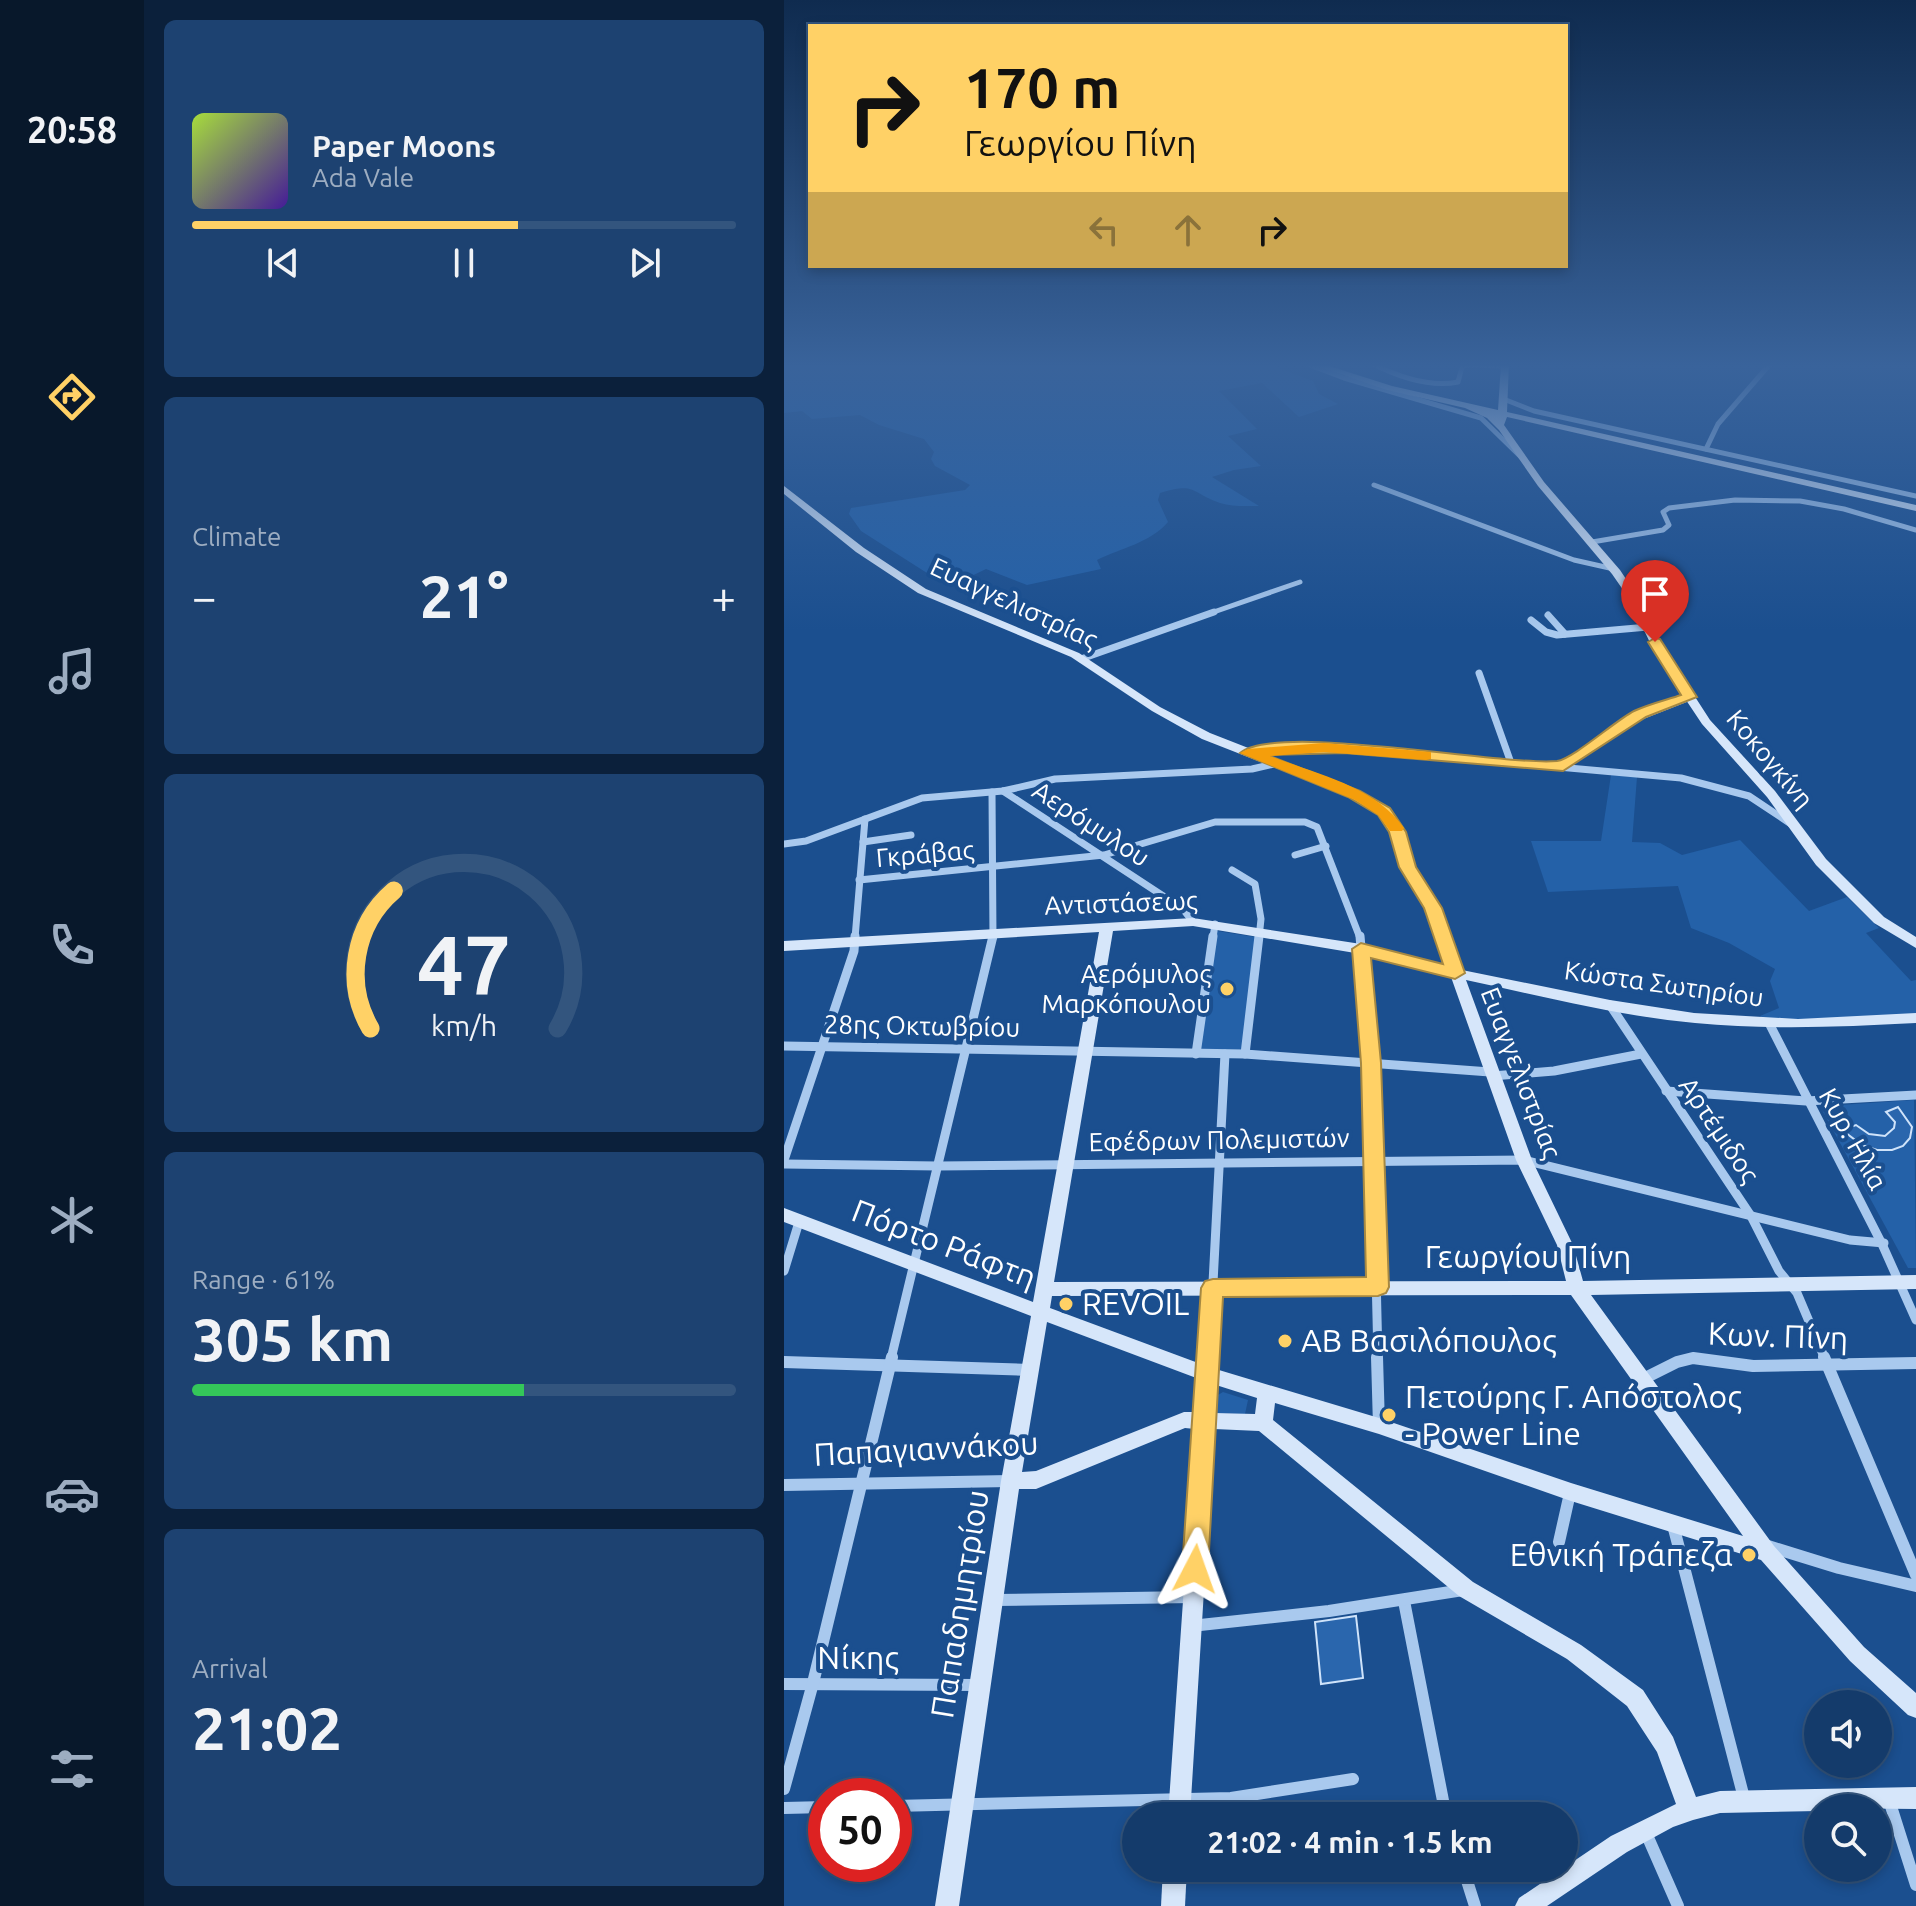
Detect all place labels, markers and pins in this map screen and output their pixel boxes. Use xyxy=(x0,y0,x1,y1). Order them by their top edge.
pin xyxy=(1621,560,1689,642)
place label: Αερόμυλος Μαρκόπουλου xyxy=(1042,959,1211,1018)
marker: Αερόμυλος Μαρκόπουλου xyxy=(1218,980,1236,998)
place label: REVOIL xyxy=(1082,1285,1189,1321)
marker: REVOIL xyxy=(1057,1295,1075,1313)
place label: ΑΒ Βασιλόπουλος xyxy=(1301,1322,1556,1359)
marker: ΑΒ Βασιλόπουλος xyxy=(1276,1332,1294,1350)
place label: Πετούρης Γ. Απόστολος - Power Line xyxy=(1405,1378,1742,1451)
marker: Πετούρης Γ. Απόστολος - Power Line xyxy=(1380,1406,1398,1424)
place label: Εθνική Τράπεζα xyxy=(1510,1536,1733,1572)
marker: Εθνική Τράπεζα xyxy=(1740,1546,1758,1564)

